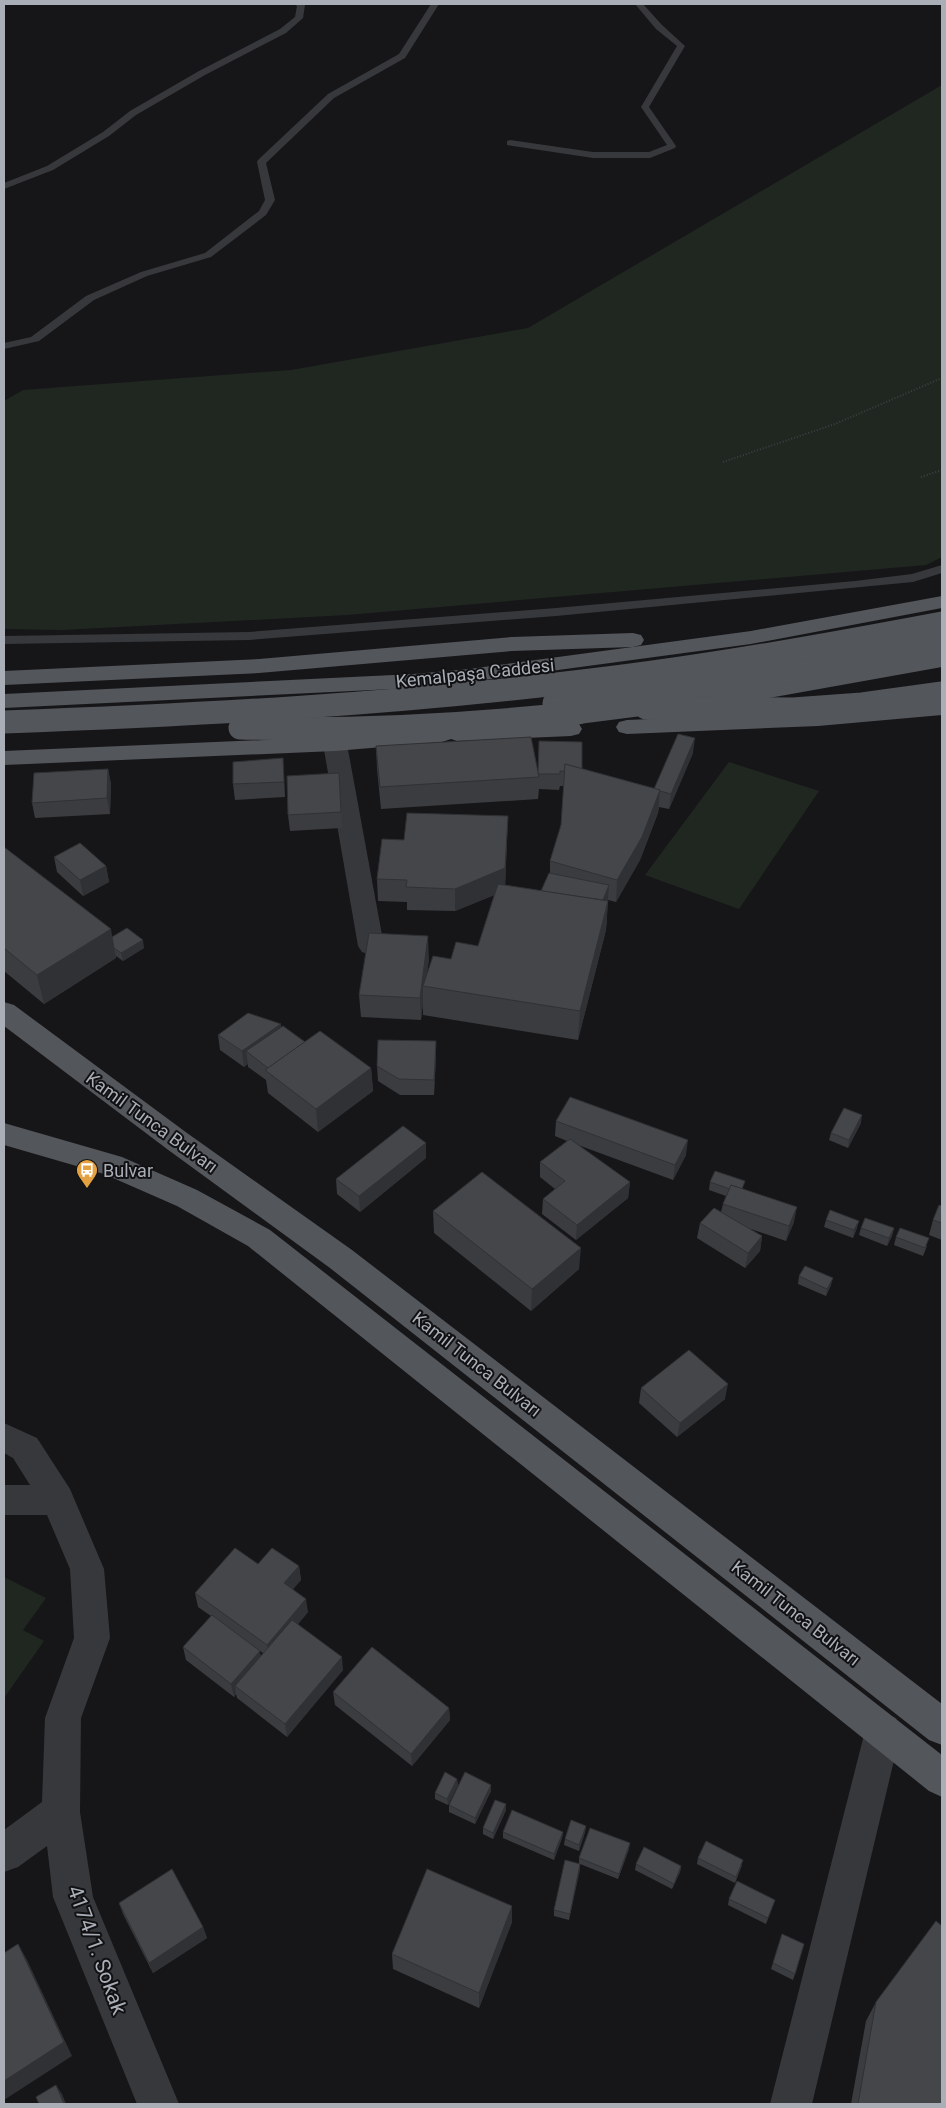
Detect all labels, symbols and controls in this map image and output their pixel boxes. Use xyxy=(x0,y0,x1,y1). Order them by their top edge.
street label: Kemalpaşa Caddesi xyxy=(395,654,555,692)
street label: Kamil Tunca Bulvarı xyxy=(82,1067,222,1177)
bus stop icon: Bulvar xyxy=(75,1158,99,1189)
place label: Bulvar xyxy=(103,1159,153,1181)
street label: Kamil Tunca Bulvarı xyxy=(408,1307,546,1421)
street label: Kamil Tunca Bulvarı xyxy=(727,1556,865,1670)
street label: 4174/1. Sokak xyxy=(63,1882,132,2018)

